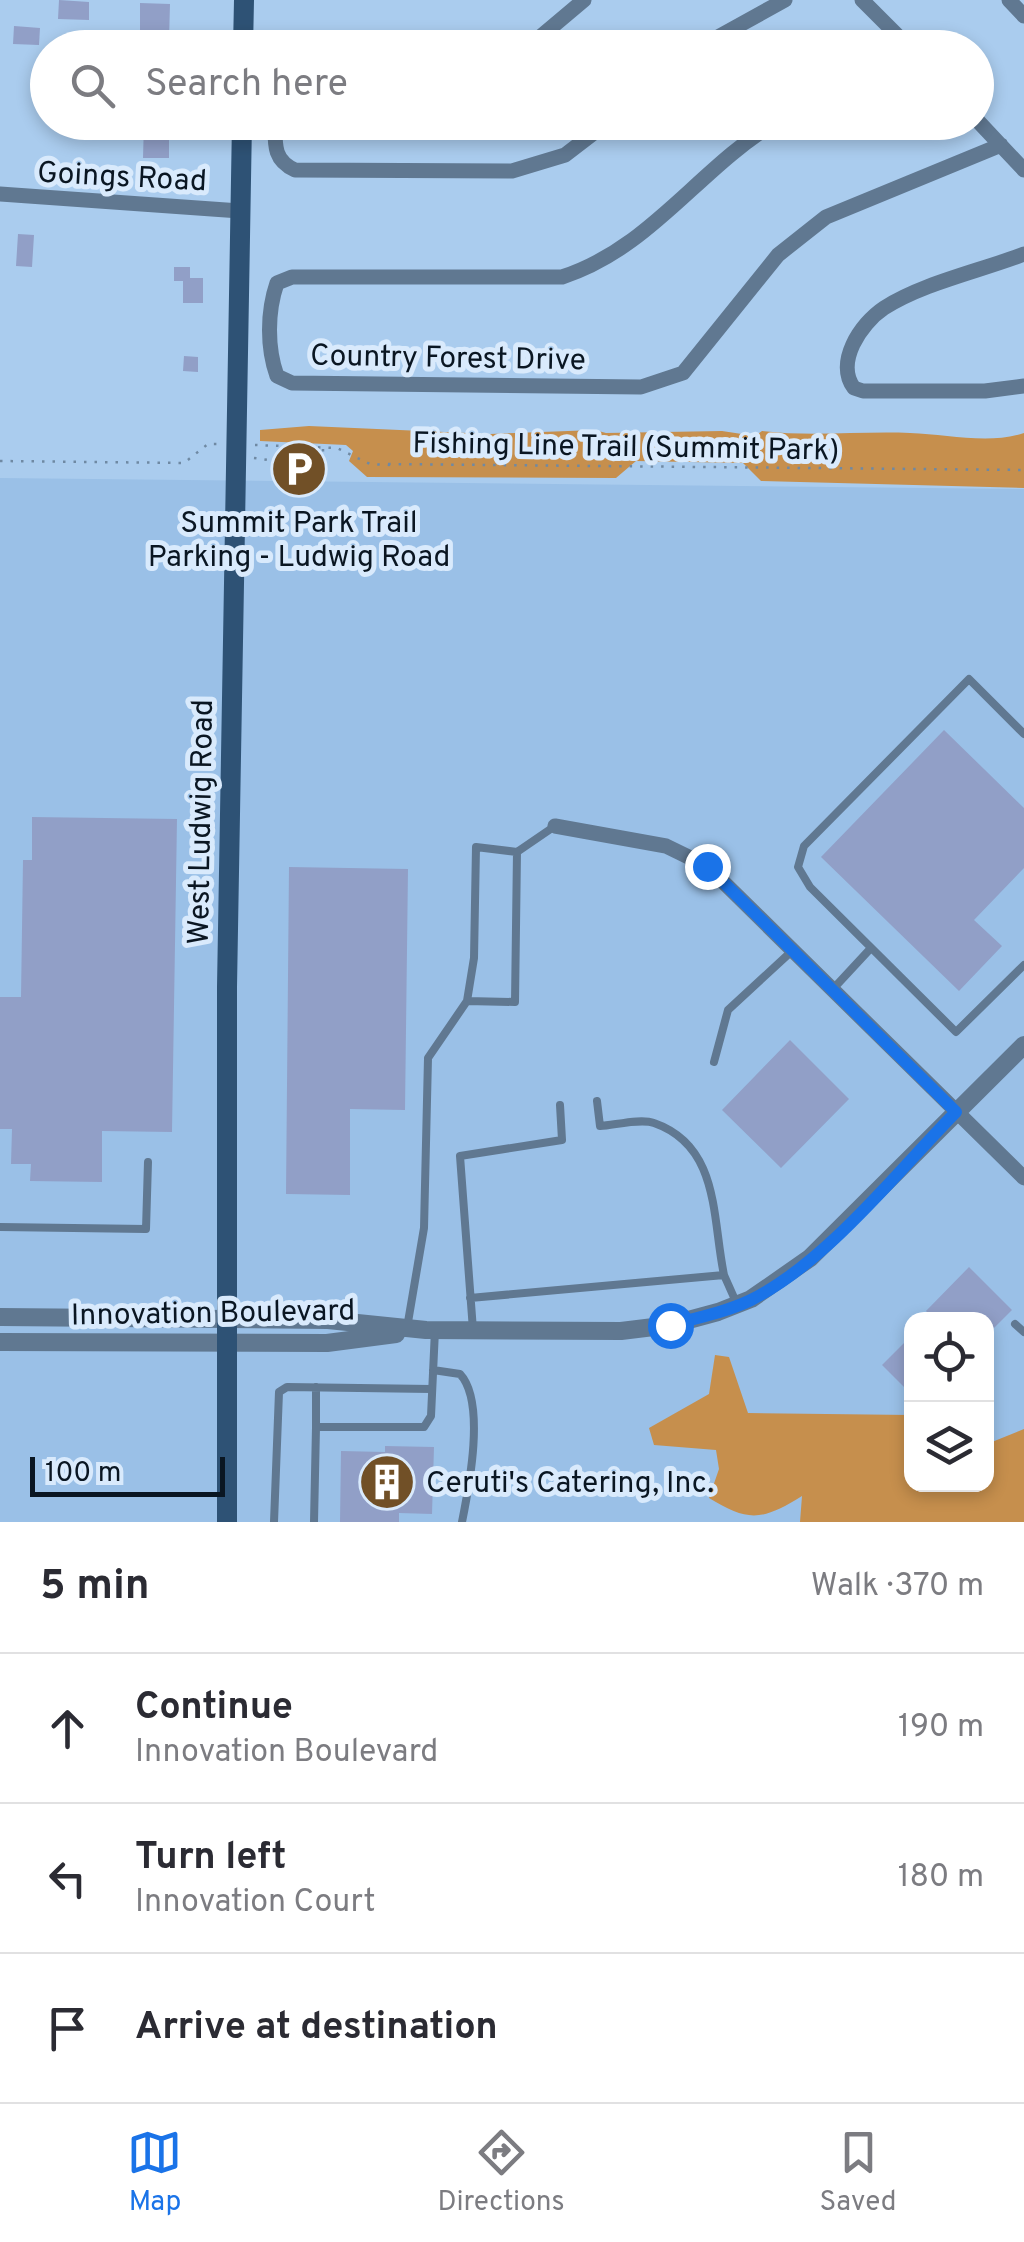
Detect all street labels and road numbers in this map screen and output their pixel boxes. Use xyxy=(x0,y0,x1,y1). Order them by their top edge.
street label: Goings Road xyxy=(36,156,208,201)
street label: Country Forest Drive xyxy=(310,339,586,380)
street label: Fishing Line Trail (Summit Park) xyxy=(412,426,840,471)
street label: West Ludwig Road xyxy=(182,699,223,945)
street label: Innovation Boulevard xyxy=(71,1294,356,1335)

